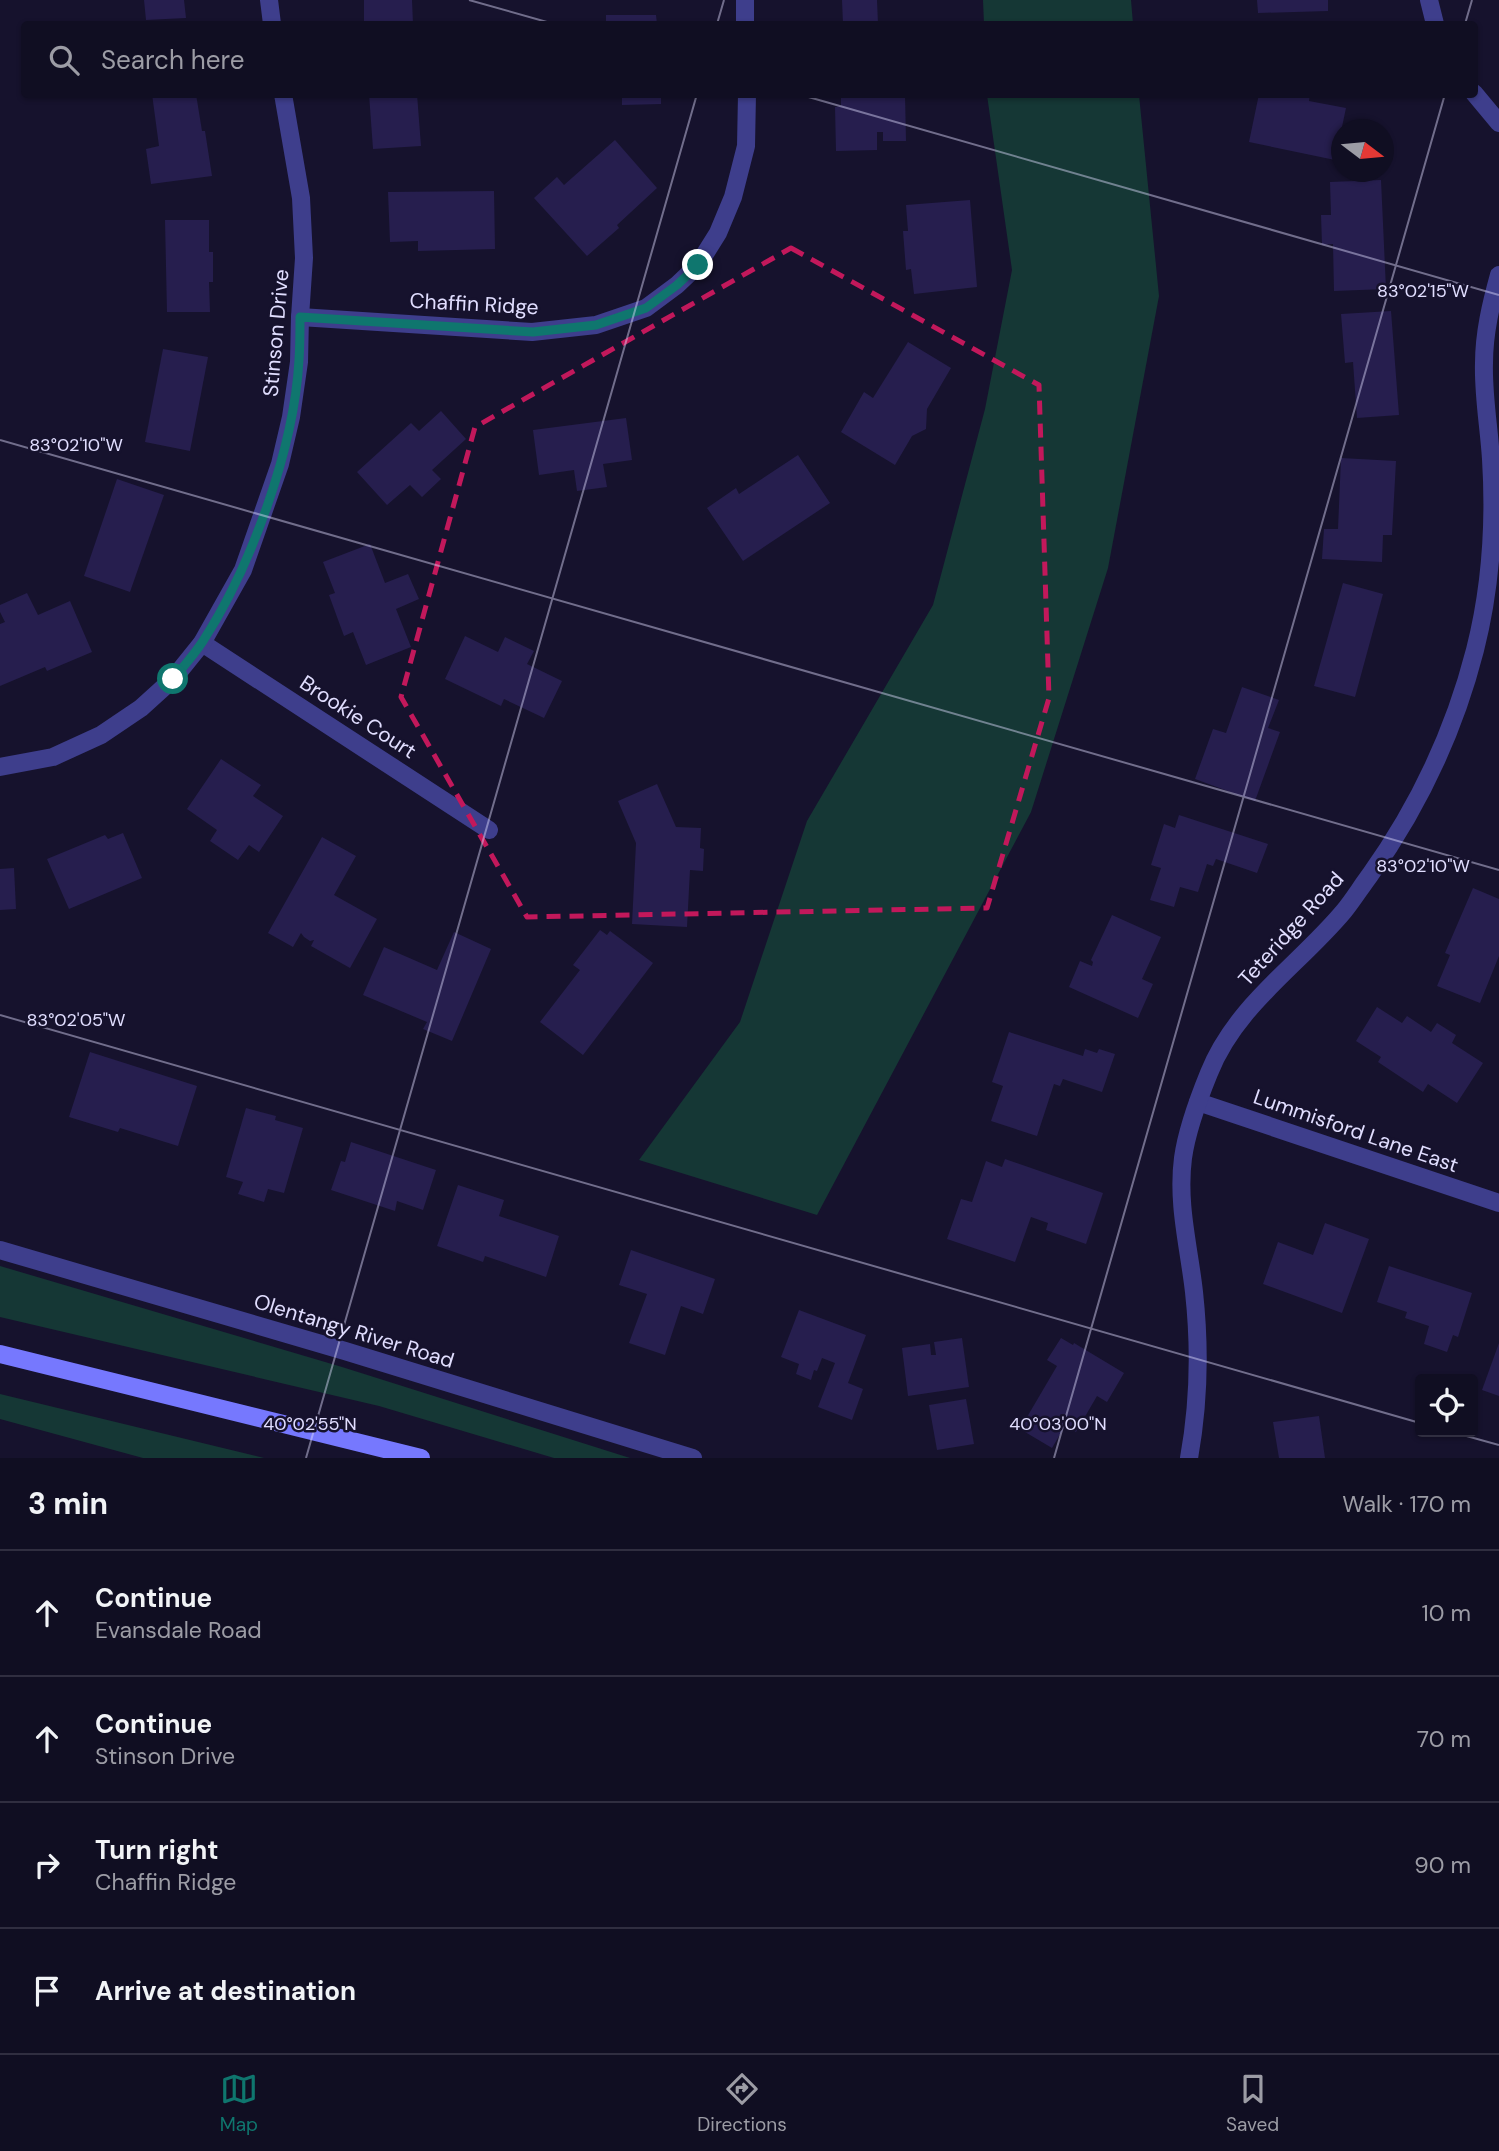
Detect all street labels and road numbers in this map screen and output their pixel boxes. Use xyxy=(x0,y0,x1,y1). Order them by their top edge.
street label: Stinson Drive xyxy=(256,268,296,398)
street label: Chaffin Ridge xyxy=(409,287,539,321)
street label: Brookie Court xyxy=(294,669,422,765)
street label: Teteridge Road xyxy=(1232,866,1350,992)
street label: Lummisford Lane East xyxy=(1250,1083,1462,1179)
street label: Olentangy River Road xyxy=(251,1287,457,1375)

